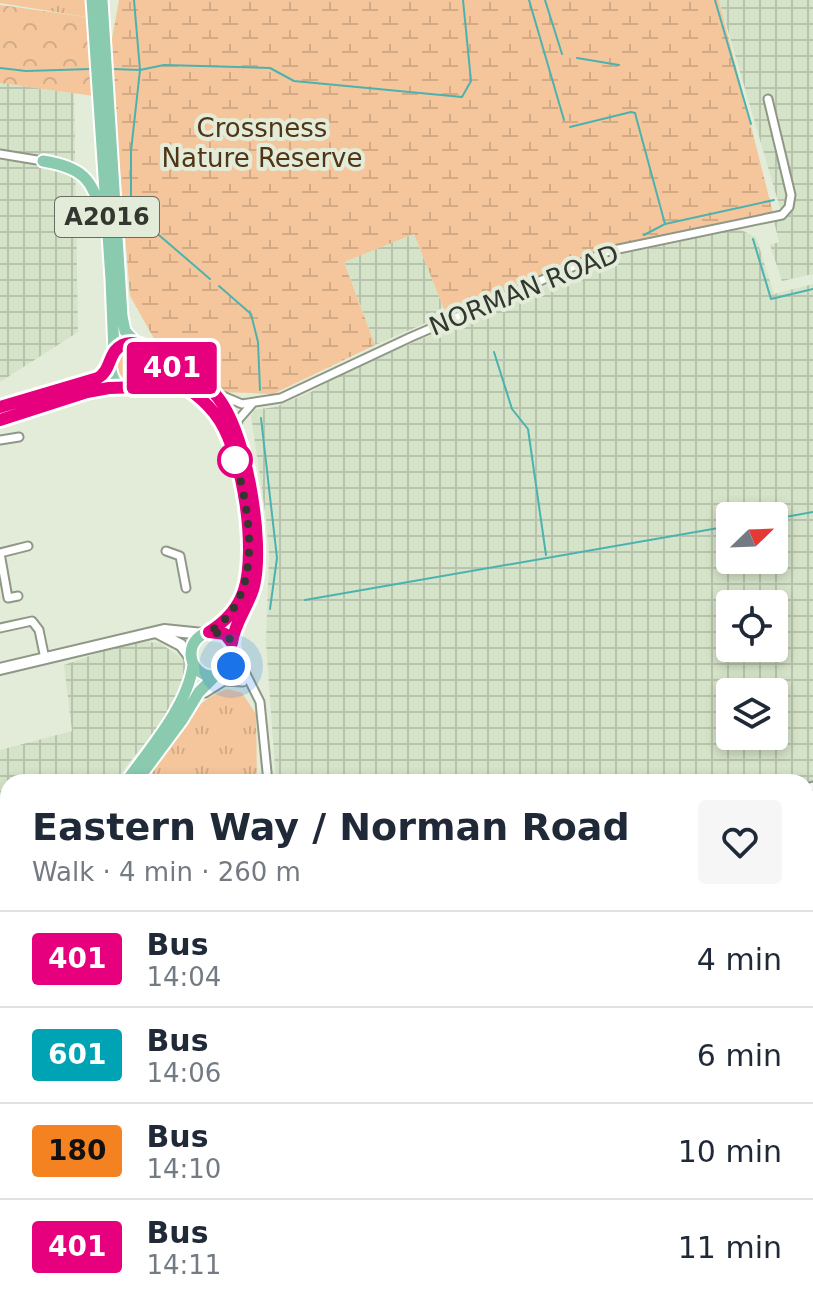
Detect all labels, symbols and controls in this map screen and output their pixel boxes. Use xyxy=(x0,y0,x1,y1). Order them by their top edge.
park label: Crossness Nature Reserve xyxy=(162,113,362,173)
road number: A2016 xyxy=(55,197,159,237)
street label: NORMAN ROAD xyxy=(425,238,623,342)
line badge: 401 xyxy=(126,342,218,394)
text: 401 xyxy=(143,351,201,384)
unlabelled marker xyxy=(218,443,252,477)
north arrow xyxy=(716,502,788,574)
map controls xyxy=(716,502,788,750)
button: locate xyxy=(716,590,788,662)
your location xyxy=(211,646,251,686)
button: layers xyxy=(716,678,788,750)
button: heart xyxy=(698,800,782,884)
text: Eastern Way / Norman Road xyxy=(32,805,630,849)
text: Walk · 4 min · 260 m xyxy=(32,857,301,887)
text: Bus xyxy=(146,927,209,962)
text: 401 xyxy=(48,942,106,975)
text: 4 min xyxy=(697,942,782,977)
text: 14:04 xyxy=(146,962,221,992)
text: Bus xyxy=(146,1023,209,1058)
text: 601 xyxy=(48,1038,106,1071)
text: 6 min xyxy=(697,1038,782,1073)
text: 14:06 xyxy=(146,1058,221,1088)
text: Bus xyxy=(146,1119,209,1154)
text: 180 xyxy=(48,1134,106,1167)
text: 10 min xyxy=(678,1134,782,1169)
text: 14:10 xyxy=(146,1154,221,1184)
text: Bus xyxy=(146,1215,209,1250)
text: 401 xyxy=(48,1230,106,1263)
text: 11 min xyxy=(678,1230,782,1265)
text: 14:11 xyxy=(146,1250,221,1280)

